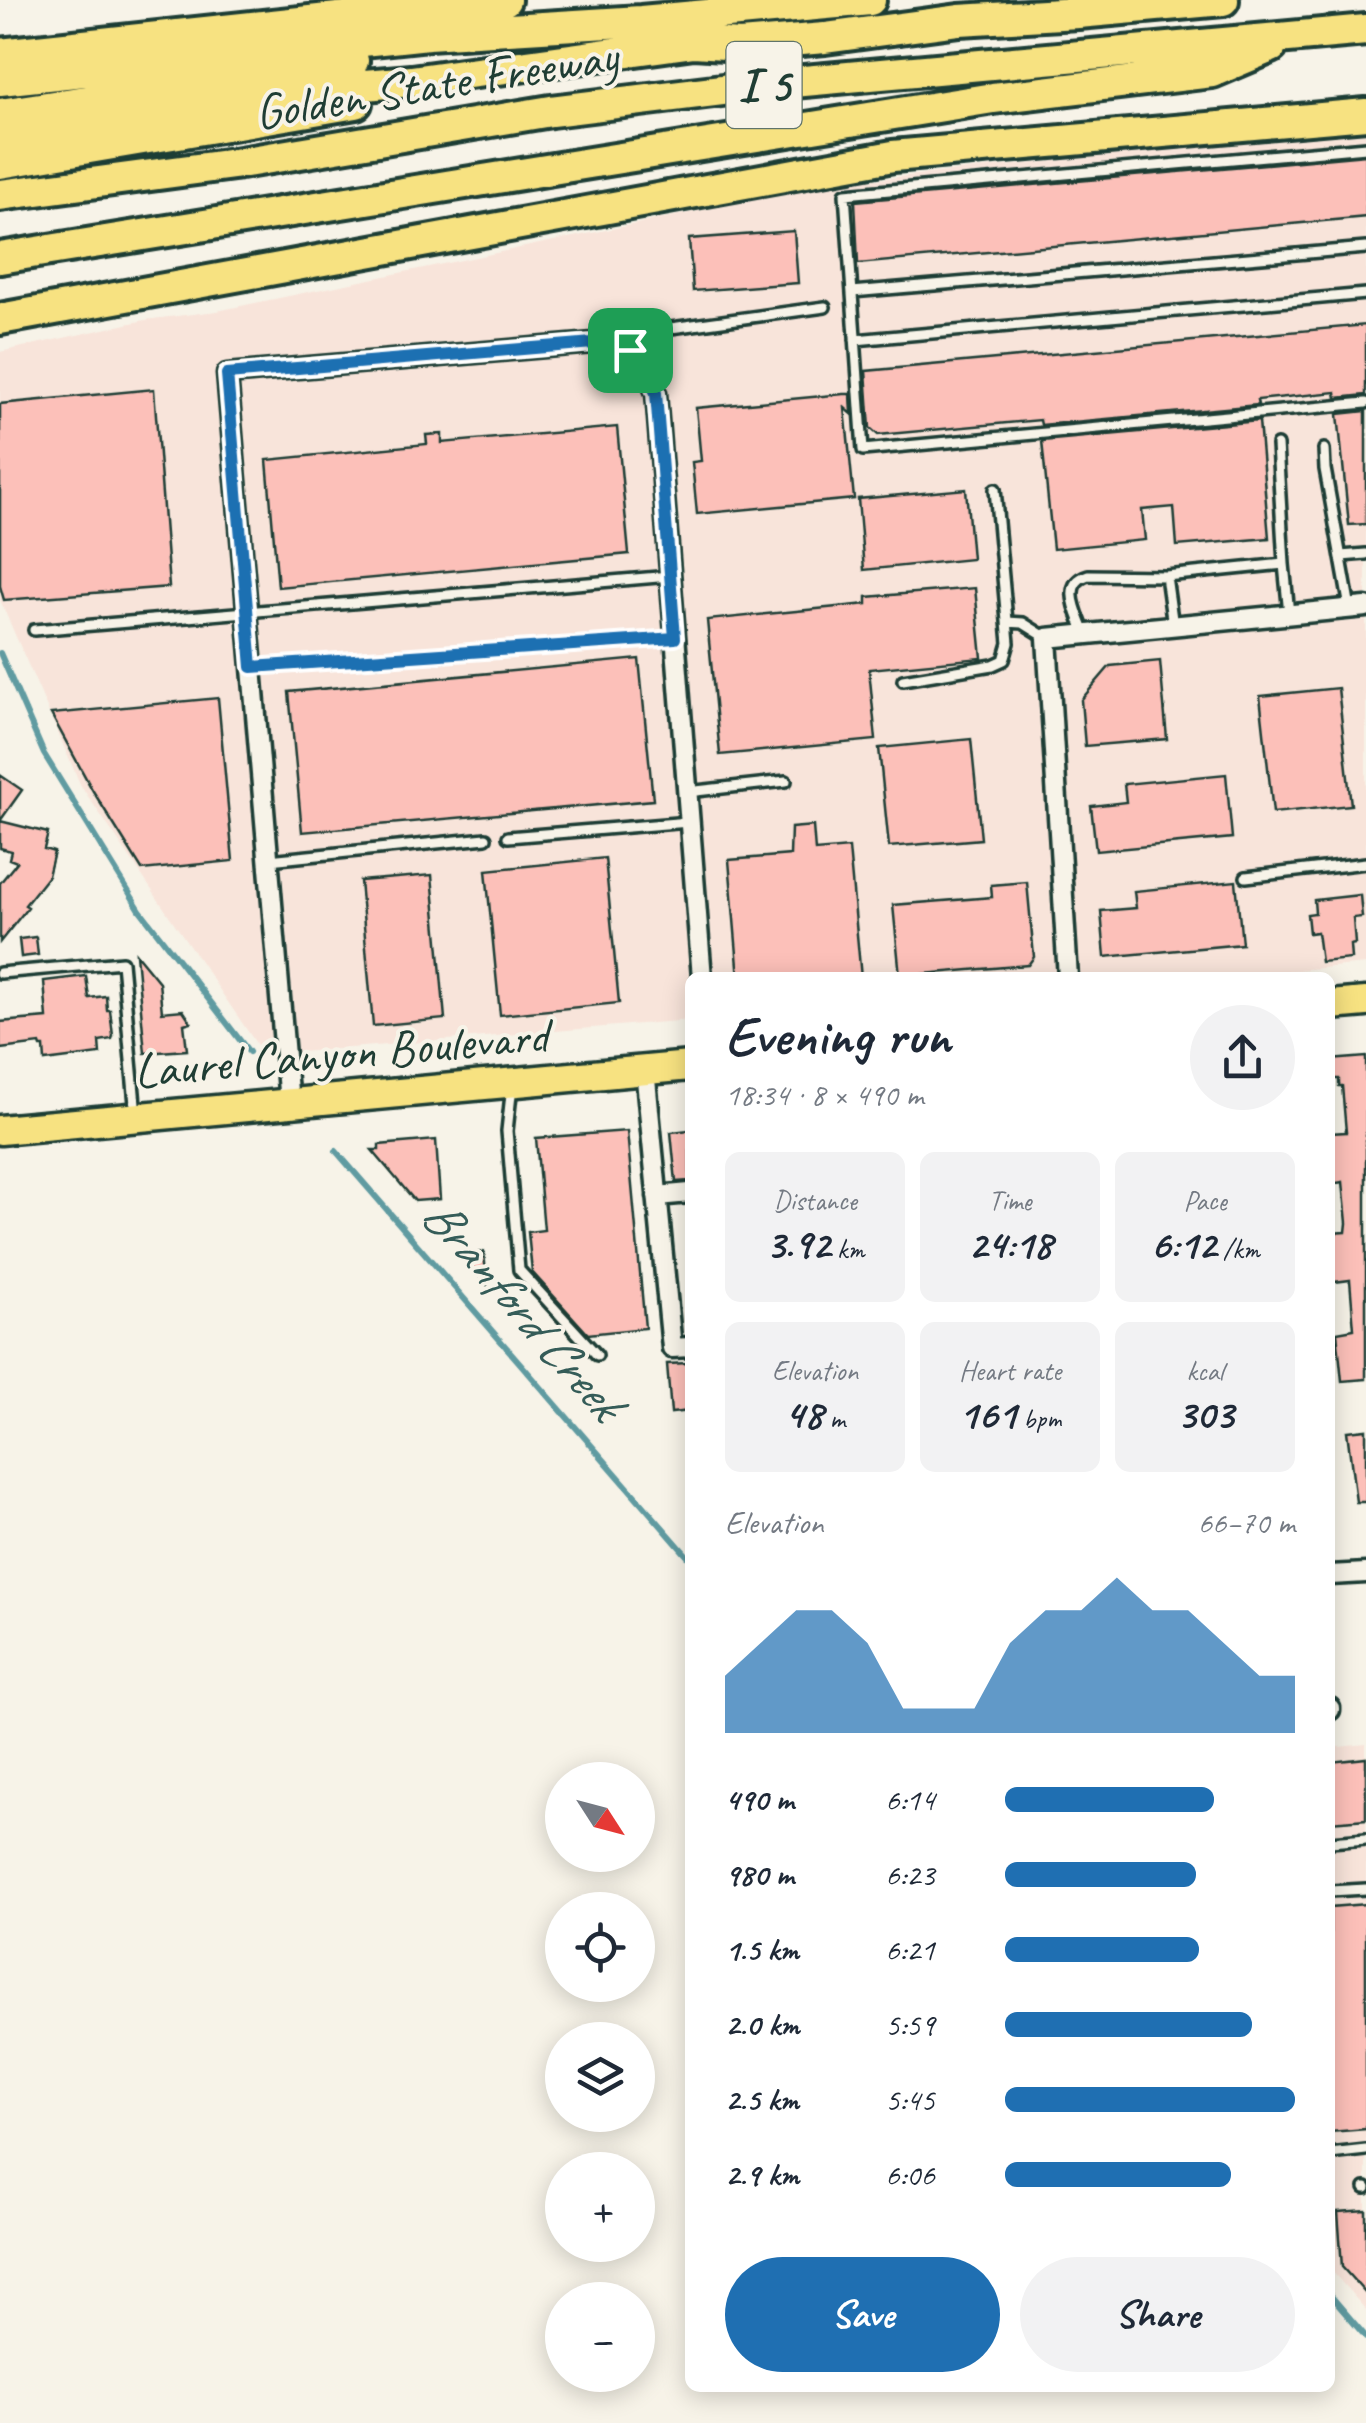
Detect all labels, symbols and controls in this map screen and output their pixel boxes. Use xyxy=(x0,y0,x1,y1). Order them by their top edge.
street label: Golden State Freeway xyxy=(250,24,625,144)
road number: I 5 xyxy=(726,42,802,128)
pin xyxy=(588,308,673,393)
icon: arrive xyxy=(603,323,658,378)
text: Evening run xyxy=(725,1001,950,1071)
street label: Laurel Canyon Boulevard xyxy=(131,1003,557,1102)
button: share xyxy=(1190,1005,1295,1110)
text: 18:34 · 8 × 490 m xyxy=(725,1074,923,1115)
water label: Branford Creek xyxy=(408,1183,642,1439)
text: Distance xyxy=(773,1183,857,1218)
text: Time xyxy=(989,1183,1031,1218)
text: Pace xyxy=(1183,1183,1227,1218)
text: 3.92 xyxy=(766,1218,830,1271)
text: 24:18 xyxy=(968,1218,1052,1271)
text: 6:12 xyxy=(1150,1218,1216,1271)
text: km xyxy=(830,1231,864,1266)
text: /km xyxy=(1216,1231,1260,1266)
text: Elevation xyxy=(772,1353,858,1388)
text: Heart rate xyxy=(959,1353,1061,1388)
text: kcal xyxy=(1186,1353,1224,1388)
text: 48 xyxy=(785,1388,823,1441)
text: 161 xyxy=(959,1388,1016,1441)
text: 303 xyxy=(1177,1388,1233,1441)
text: m xyxy=(823,1401,845,1436)
text: bpm xyxy=(1016,1401,1061,1436)
text: Elevation xyxy=(725,1502,823,1543)
text: 66–70 m xyxy=(1197,1502,1295,1543)
north arrow xyxy=(545,1762,655,1872)
map controls xyxy=(545,1762,655,2392)
text: 490 m xyxy=(725,1779,794,1820)
text: 6:14 xyxy=(885,1779,935,1820)
text: 980 m xyxy=(725,1854,794,1895)
text: 6:23 xyxy=(885,1854,935,1895)
button: locate xyxy=(545,1892,655,2002)
text: 1.5 km xyxy=(725,1929,799,1970)
text: 6:21 xyxy=(885,1929,935,1970)
text: 2.0 km xyxy=(725,2004,799,2045)
text: 5:59 xyxy=(885,2004,935,2045)
button: layers xyxy=(545,2022,655,2132)
text: 2.5 km xyxy=(725,2079,799,2120)
text: 5:45 xyxy=(885,2079,935,2120)
button: + xyxy=(545,2152,655,2262)
text: 2.9 km xyxy=(725,2154,799,2195)
text: 6:06 xyxy=(885,2154,935,2195)
button: Save xyxy=(725,2257,1000,2372)
button: Share xyxy=(1020,2257,1295,2372)
button: − xyxy=(545,2282,655,2392)

